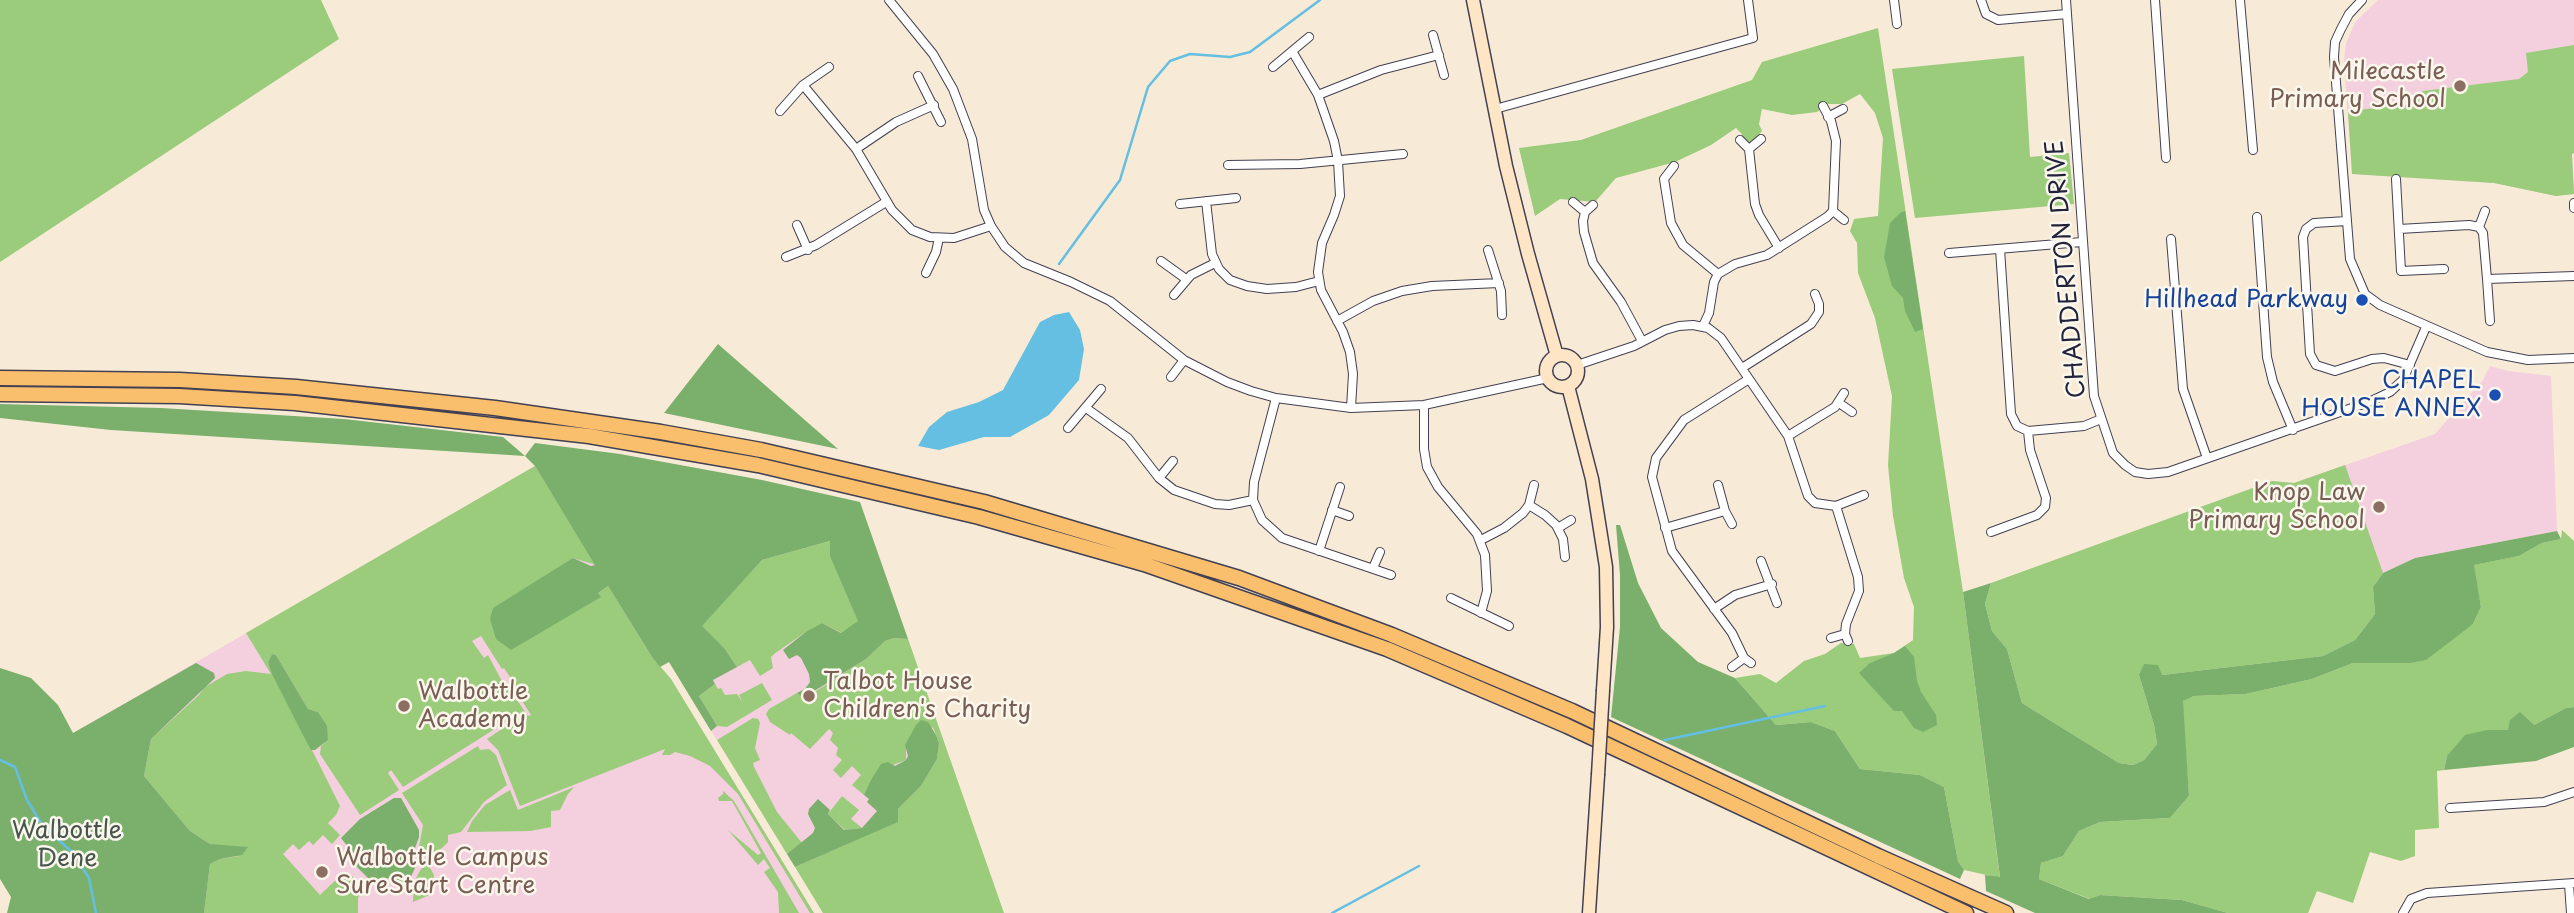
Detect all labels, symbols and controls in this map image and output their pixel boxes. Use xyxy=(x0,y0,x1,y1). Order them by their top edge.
place label: Milecastle Primary School xyxy=(2269,58,2446,114)
marker: Milecastle Primary School xyxy=(2452,78,2468,94)
street label: CHADDERTON DRIVE xyxy=(2041,139,2093,399)
place label: Hillhead Parkway xyxy=(2144,286,2348,314)
marker: Hillhead Parkway xyxy=(2354,292,2370,308)
place label: CHAPEL HOUSE ANNEX xyxy=(2301,367,2481,423)
marker: CHAPEL HOUSE ANNEX xyxy=(2487,387,2503,403)
place label: Knop Law Primary School xyxy=(2188,479,2365,535)
marker: Knop Law Primary School xyxy=(2371,499,2387,515)
place label: Talbot House Children's Charity xyxy=(823,668,1031,724)
place label: Walbottle Academy xyxy=(418,678,529,734)
marker: Talbot House Children's Charity xyxy=(801,688,817,704)
marker: Walbottle Academy xyxy=(396,698,412,714)
park label: Walbottle Dene xyxy=(12,817,122,873)
place label: Walbottle Campus SureStart Centre xyxy=(336,844,548,900)
marker: Walbottle Campus SureStart Centre xyxy=(314,864,330,880)

